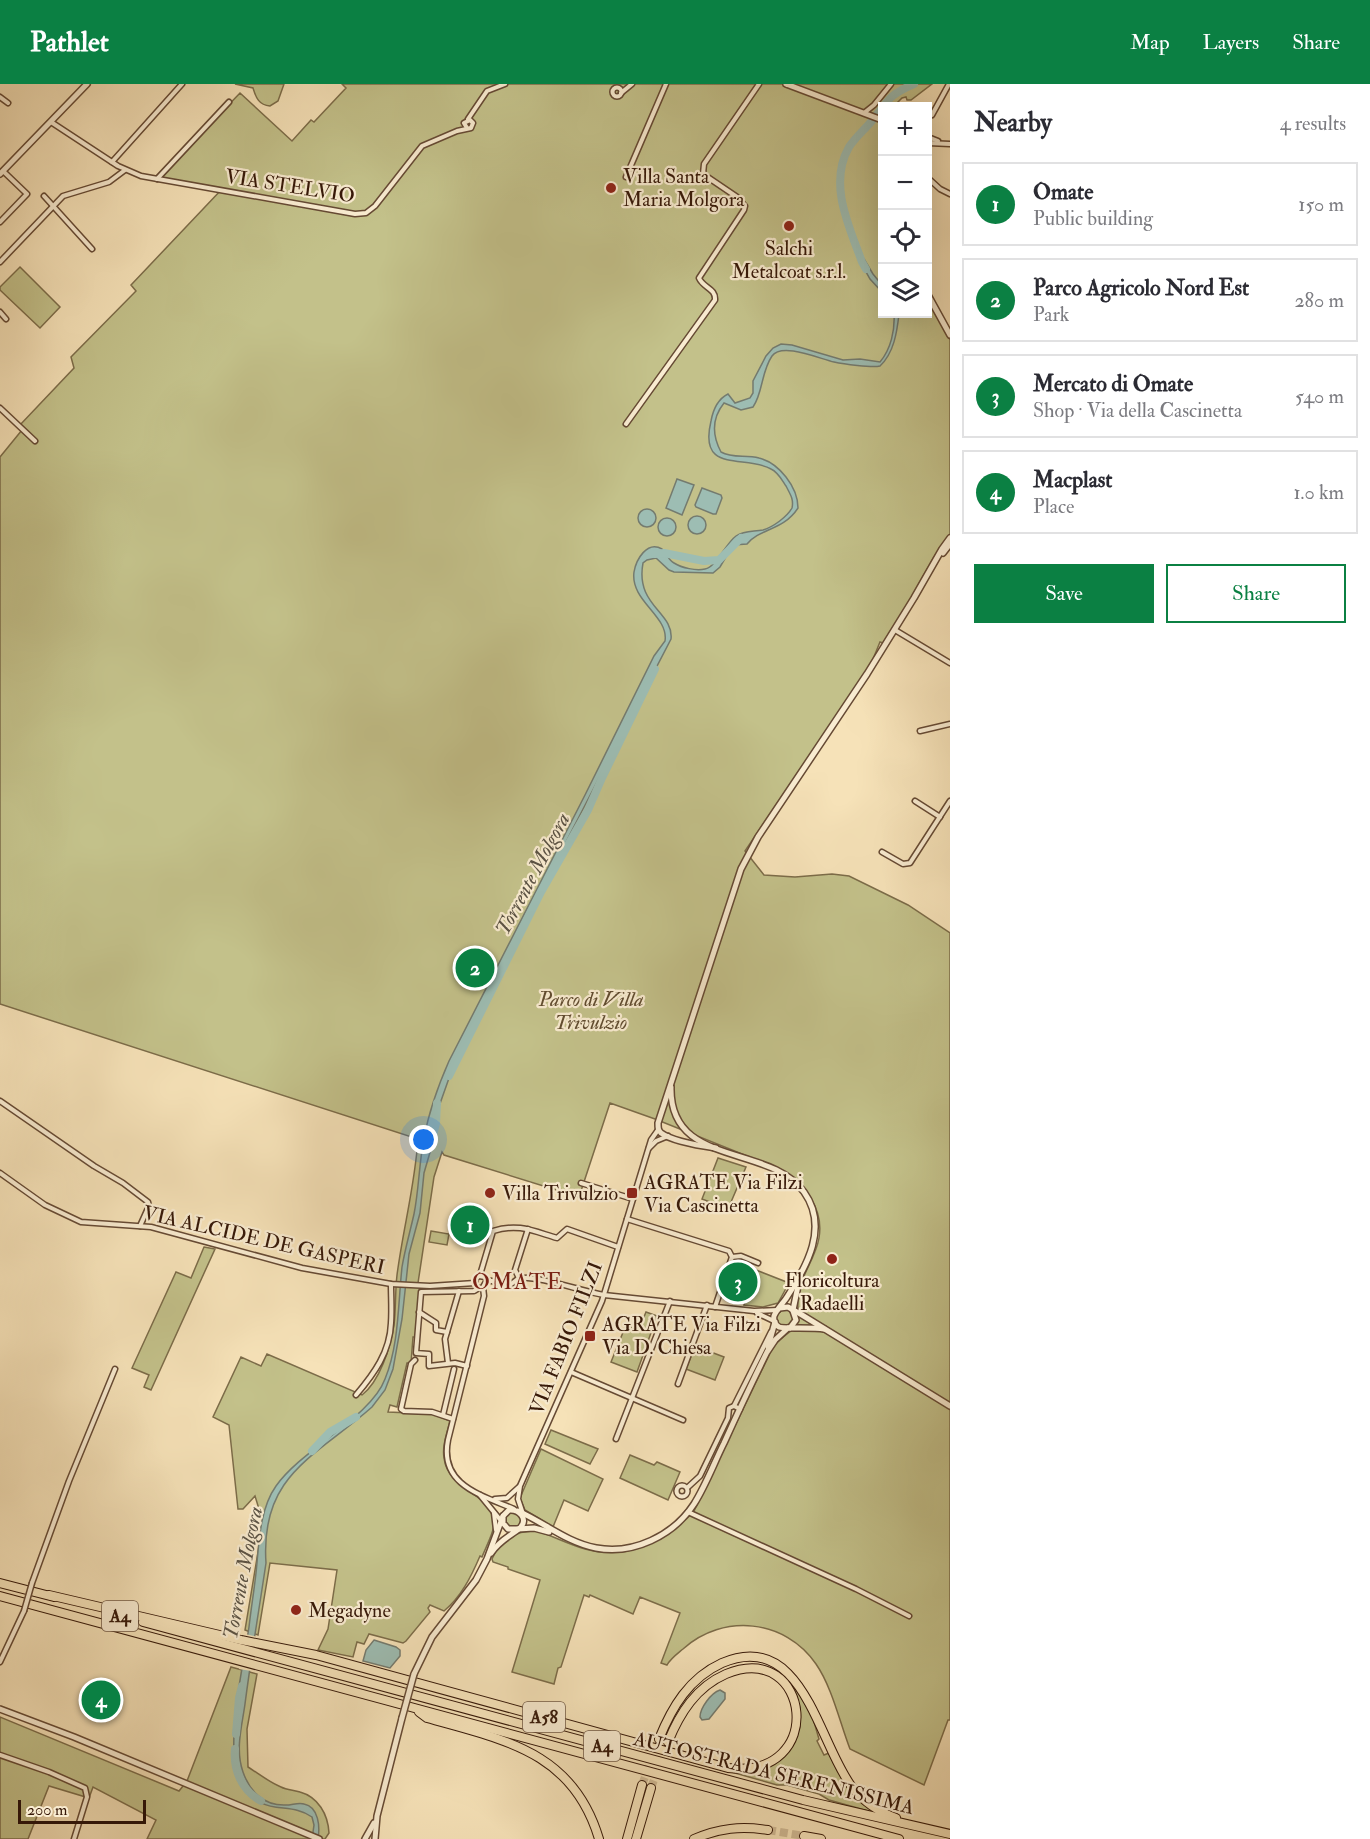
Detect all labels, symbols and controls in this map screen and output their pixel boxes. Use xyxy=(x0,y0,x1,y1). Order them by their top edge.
text: Pathlet xyxy=(30,25,109,60)
text: Map xyxy=(1130,29,1170,56)
text: Layers xyxy=(1203,29,1259,56)
text: Share xyxy=(1292,29,1340,56)
map controls xyxy=(878,102,932,318)
button: + xyxy=(878,102,932,156)
text: Nearby xyxy=(974,107,1052,139)
text: 4 results xyxy=(1280,111,1346,136)
button: − xyxy=(878,156,932,210)
street label: VIA STELVIO xyxy=(224,163,356,209)
place label: Villa Santa Maria Molgora xyxy=(623,164,745,212)
text: Omate xyxy=(1033,178,1093,206)
marker: Villa Santa Maria Molgora xyxy=(604,181,618,195)
text: 1 xyxy=(992,192,999,217)
text: 150 m xyxy=(1298,192,1344,217)
text: Public building xyxy=(1033,206,1153,231)
button: locate xyxy=(878,210,932,264)
marker: Salchi Metalcoat s.r.l. xyxy=(782,219,796,233)
place label: Salchi Metalcoat s.r.l. xyxy=(732,236,846,284)
button: layers xyxy=(878,264,932,318)
text: Parco Agricolo Nord Est xyxy=(1033,274,1249,302)
text: 2 xyxy=(990,288,1001,313)
text: 280 m xyxy=(1294,288,1344,313)
text: Park xyxy=(1033,302,1069,327)
text: Mercato di Omate xyxy=(1033,370,1193,398)
text: 3 xyxy=(992,384,999,409)
text: 540 m xyxy=(1295,384,1344,409)
text: Shop · Via della Cascinetta xyxy=(1033,398,1242,423)
text: Macplast xyxy=(1033,466,1112,494)
text: 4 xyxy=(990,480,1001,505)
text: 1.0 km xyxy=(1293,480,1344,505)
text: Place xyxy=(1033,494,1074,519)
button: Save xyxy=(974,564,1154,623)
button: Share xyxy=(1166,564,1346,623)
water label: Torrente Molgora xyxy=(489,808,577,940)
pin: 2 xyxy=(456,946,494,990)
park label: Parco di Villa Trivulzio xyxy=(537,987,644,1035)
your location xyxy=(409,1125,438,1154)
place label: AGRATE Via Filzi Via Cascinetta xyxy=(643,1170,803,1218)
place label: Villa Trivulzio xyxy=(502,1181,618,1206)
marker: Villa Trivulzio xyxy=(483,1186,497,1200)
marker: AGRATE Via Filzi Via Cascinetta xyxy=(625,1186,639,1200)
street label: VIA ALCIDE DE GASPERI xyxy=(141,1200,387,1280)
pin: 1 xyxy=(450,1202,490,1248)
marker: Floricoltura Radaelli xyxy=(825,1252,839,1266)
street label: VIA FABIO FILZI xyxy=(524,1258,608,1418)
pin: 3 xyxy=(718,1260,758,1304)
district label: OMATE xyxy=(472,1268,564,1296)
place label: Floricoltura Radaelli xyxy=(785,1268,880,1316)
place label: AGRATE Via Filzi Via D. Chiesa xyxy=(601,1312,761,1360)
marker: AGRATE Via Filzi Via D. Chiesa xyxy=(583,1329,597,1343)
water label: Torrente Molgora xyxy=(217,1504,269,1642)
place label: Megadyne xyxy=(308,1598,391,1623)
road number: A4 xyxy=(102,1601,138,1631)
marker: Megadyne xyxy=(289,1603,303,1617)
pin: 4 xyxy=(82,1678,120,1722)
road number: A58 xyxy=(523,1702,565,1732)
street label: AUTOSTRADA SERENISSIMA xyxy=(630,1726,917,1820)
road number: A4 xyxy=(584,1731,620,1761)
scale bar xyxy=(18,1797,146,1824)
text: 200 m xyxy=(27,1800,67,1820)

